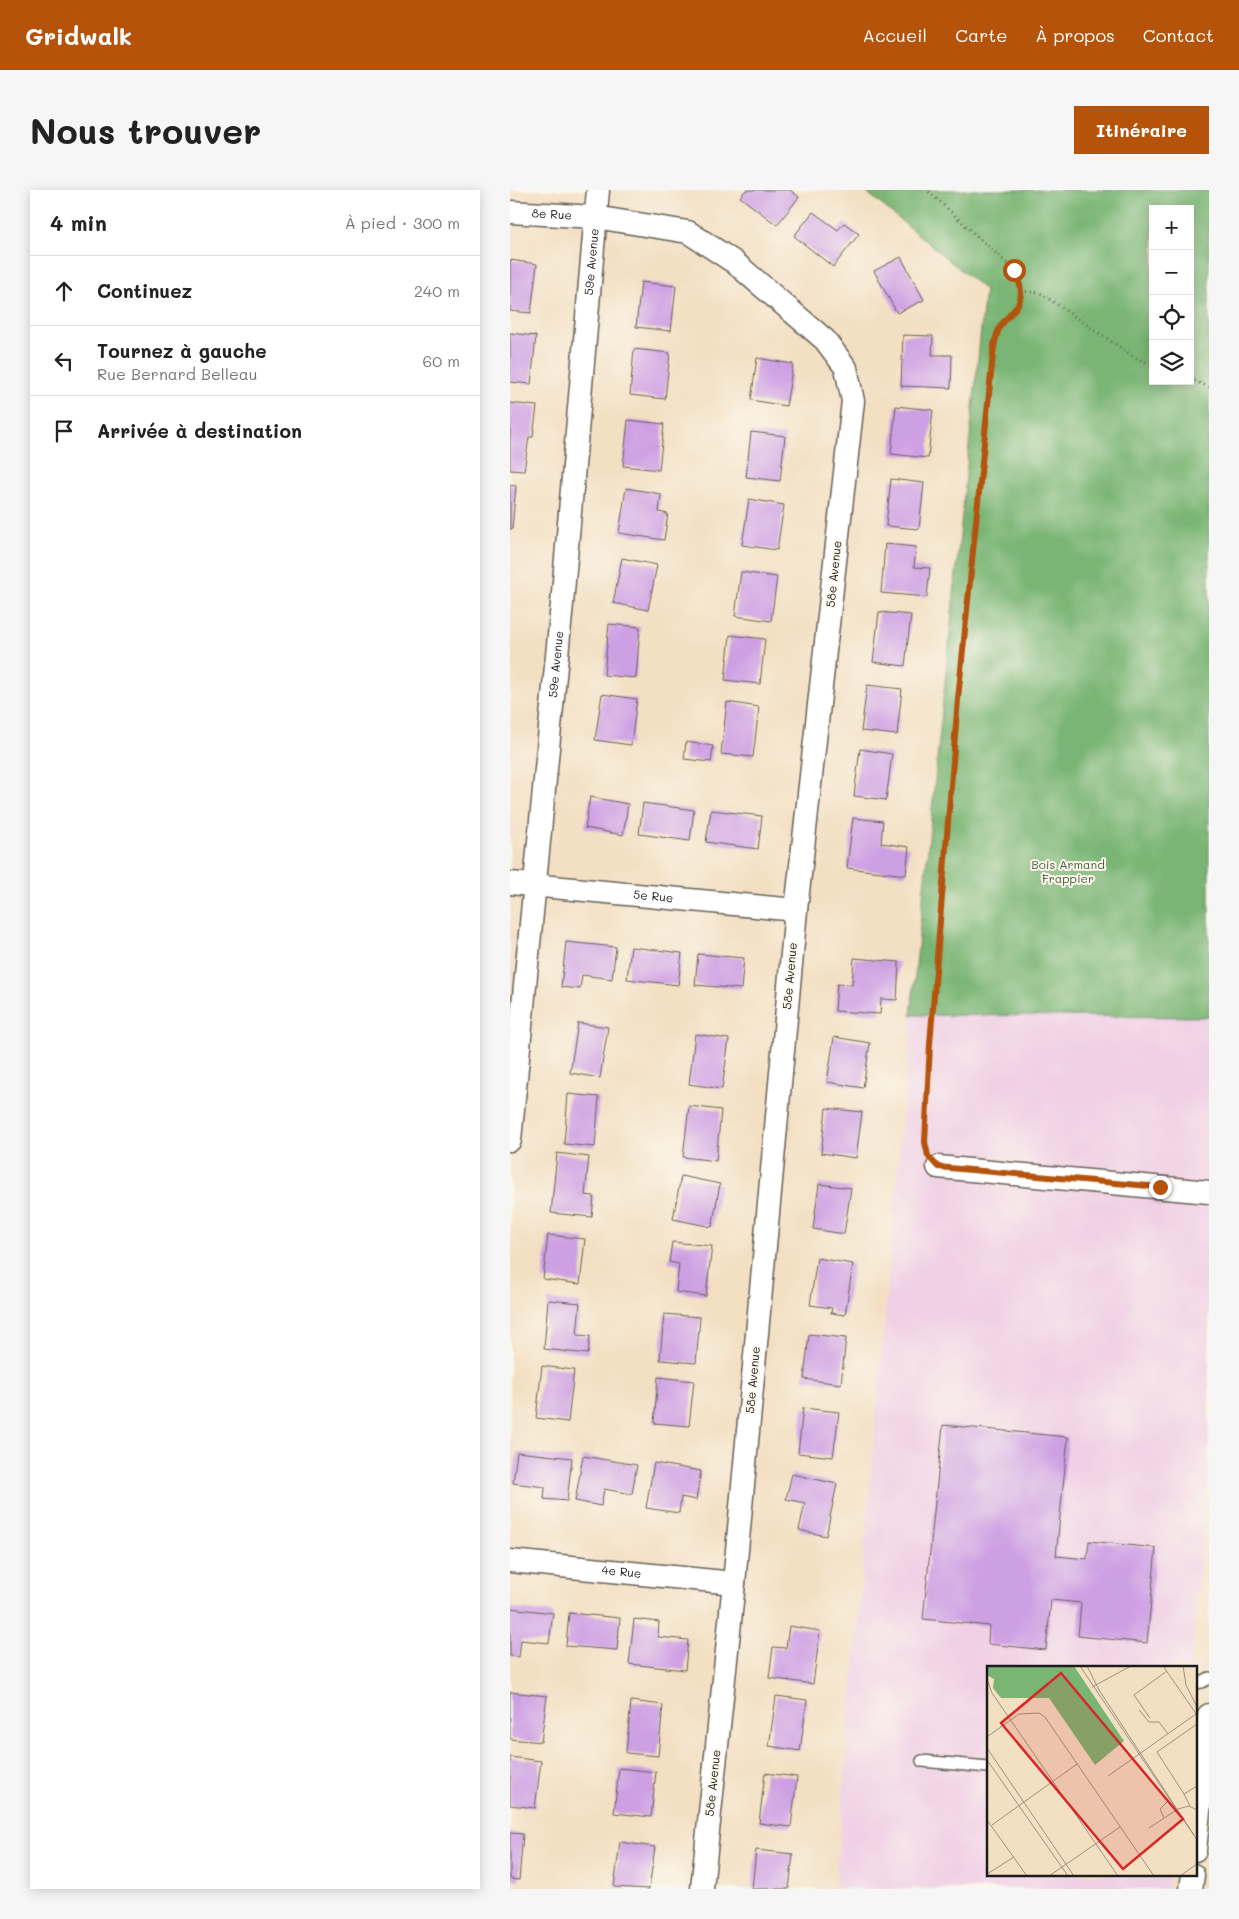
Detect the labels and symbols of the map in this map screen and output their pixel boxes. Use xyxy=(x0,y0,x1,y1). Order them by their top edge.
street label: 8e Rue xyxy=(531,204,573,223)
street label: 59e Avenue xyxy=(580,228,602,296)
route start xyxy=(1003,259,1026,282)
street label: 58e Avenue xyxy=(822,540,844,608)
street label: 59e Avenue xyxy=(544,630,566,698)
park label: Bois Armand Frappier xyxy=(1031,856,1105,886)
street label: 5e Rue xyxy=(633,886,674,905)
street label: 58e Avenue xyxy=(778,942,800,1010)
route end xyxy=(1149,1176,1172,1199)
street label: 58e Avenue xyxy=(741,1346,763,1414)
street label: 4e Rue xyxy=(601,1561,642,1581)
inset map xyxy=(987,1666,1196,1876)
street label: 58e Avenue xyxy=(701,1749,723,1817)

